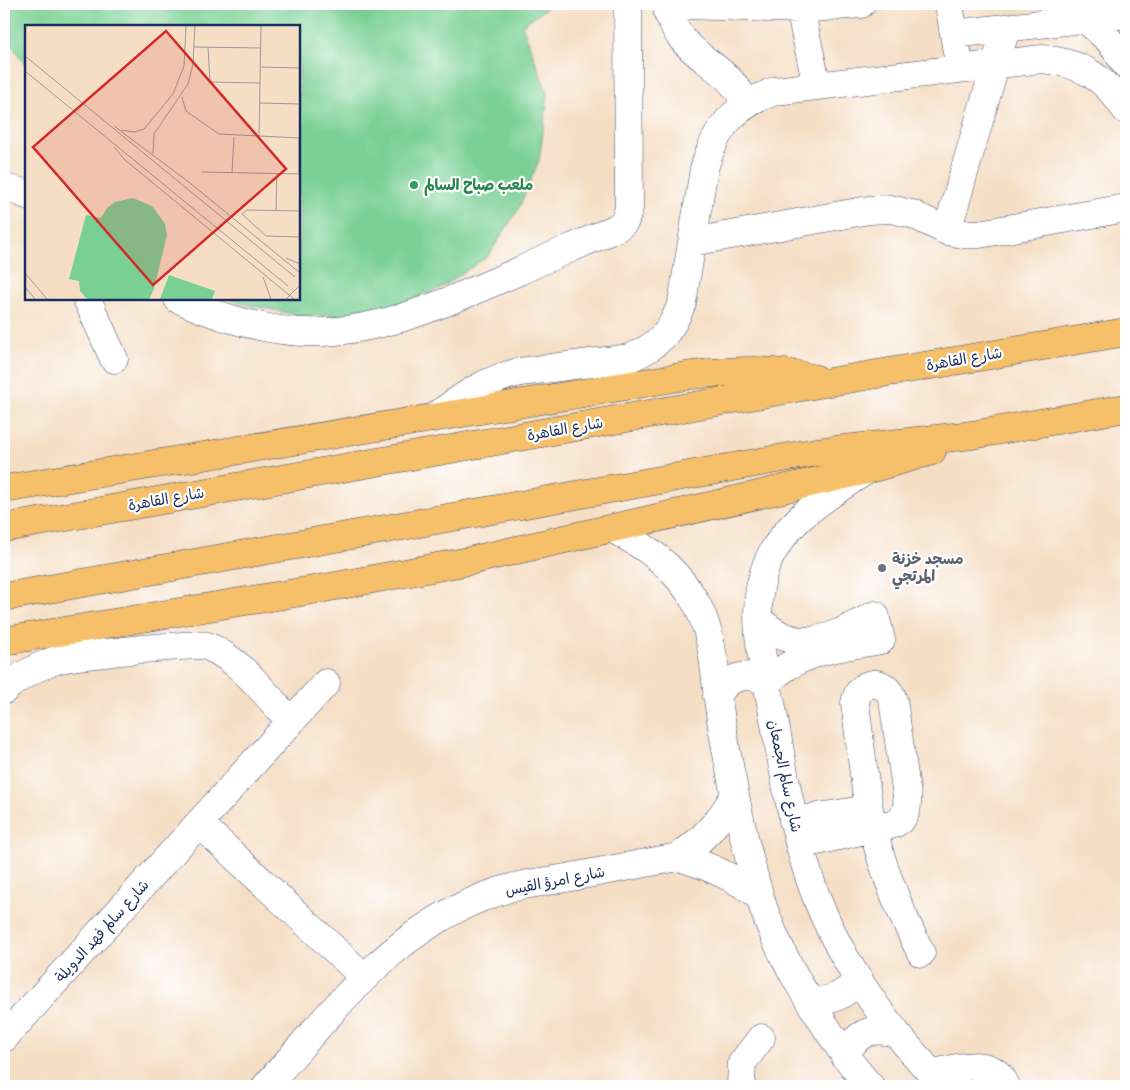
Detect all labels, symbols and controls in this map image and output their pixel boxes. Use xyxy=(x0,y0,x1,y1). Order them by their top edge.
inset map xyxy=(25,25,300,300)
place label: ملعب صباح السالم xyxy=(424,178,533,196)
marker: ملعب صباح السالم xyxy=(408,179,420,191)
street label: شارع القاهرة xyxy=(925,345,1004,377)
street label: شارع القاهرة xyxy=(526,415,605,447)
street label: شارع القاهرة xyxy=(127,485,206,517)
place label: مسجد خزنة المرتجي xyxy=(892,551,963,590)
marker: مسجد خزنة المرتجي xyxy=(876,562,888,574)
street label: شارع سالم الجمعان xyxy=(762,718,804,834)
street label: شارع امرؤ القيس xyxy=(504,864,607,901)
street label: شارع سالم فهد الدويلة xyxy=(53,877,154,987)

